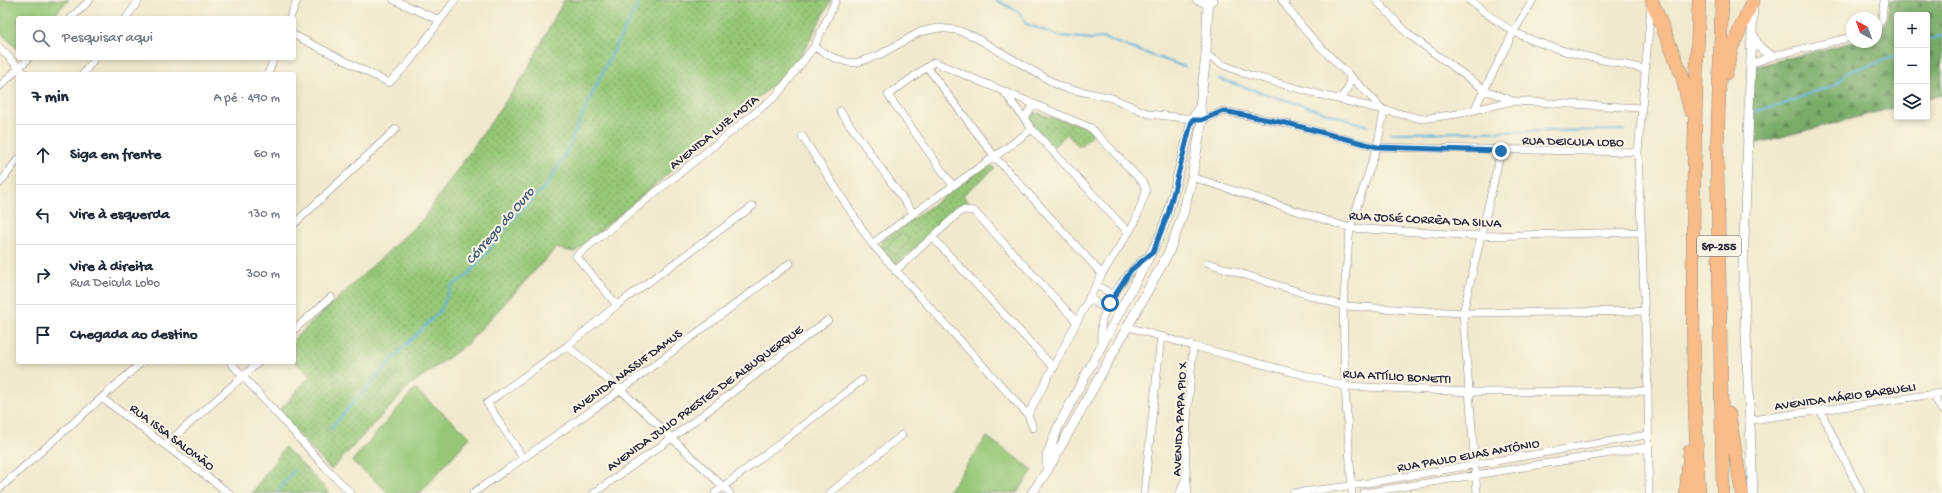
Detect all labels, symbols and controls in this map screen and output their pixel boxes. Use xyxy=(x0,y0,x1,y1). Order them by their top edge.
north arrow xyxy=(1846,12,1882,48)
map controls xyxy=(1894,12,1930,120)
button: + xyxy=(1894,12,1930,48)
search box xyxy=(16,16,296,60)
icon: search xyxy=(30,27,52,49)
text: Pesquisar aqui xyxy=(62,29,153,47)
button: − xyxy=(1894,48,1930,84)
button: layers xyxy=(1894,84,1930,120)
text: 7 min xyxy=(32,88,69,108)
text: A pé · 490 m xyxy=(214,91,280,106)
street label: AVENIDA LUIZ MOTA xyxy=(667,92,763,173)
street label: RUA DEICULA LOBO xyxy=(1522,134,1624,151)
route end xyxy=(1492,142,1510,160)
icon: ahead xyxy=(32,144,54,166)
text: Siga em frente xyxy=(70,146,161,164)
text: 60 m xyxy=(254,147,280,162)
water label: Córrego do Ouro xyxy=(463,184,539,269)
icon: left xyxy=(32,204,54,226)
text: Vire à esquerda xyxy=(70,206,170,224)
text: 130 m xyxy=(248,207,280,222)
street label: RUA JOSÉ CORRÊA DA SILVA xyxy=(1348,208,1503,232)
road number: SP-255 xyxy=(1697,236,1741,256)
text: Vire à direita xyxy=(70,258,153,276)
icon: right xyxy=(32,264,54,286)
text: 300 m xyxy=(246,267,280,282)
text: Rua Deicula Lobo xyxy=(70,276,160,291)
route start xyxy=(1101,294,1119,312)
street label: AVENIDA JULIO PRESTES DE ALBUQUERQUE xyxy=(604,322,807,475)
icon: arrive xyxy=(32,324,54,346)
text: Chegada ao destino xyxy=(70,326,197,344)
street label: AVENIDA NASSIF DAMUS xyxy=(569,326,687,417)
street label: AVENIDA PAPA PIO X xyxy=(1170,360,1191,477)
street label: RUA ATTÍLIO BONETTI xyxy=(1342,366,1452,388)
street label: AVENIDA MÁRIO BARBUGLI xyxy=(1774,379,1917,415)
street label: RUA ISSA SALOMÃO xyxy=(126,401,217,475)
street label: RUA PAULO ELIAS ANTÔNIO xyxy=(1396,436,1541,476)

